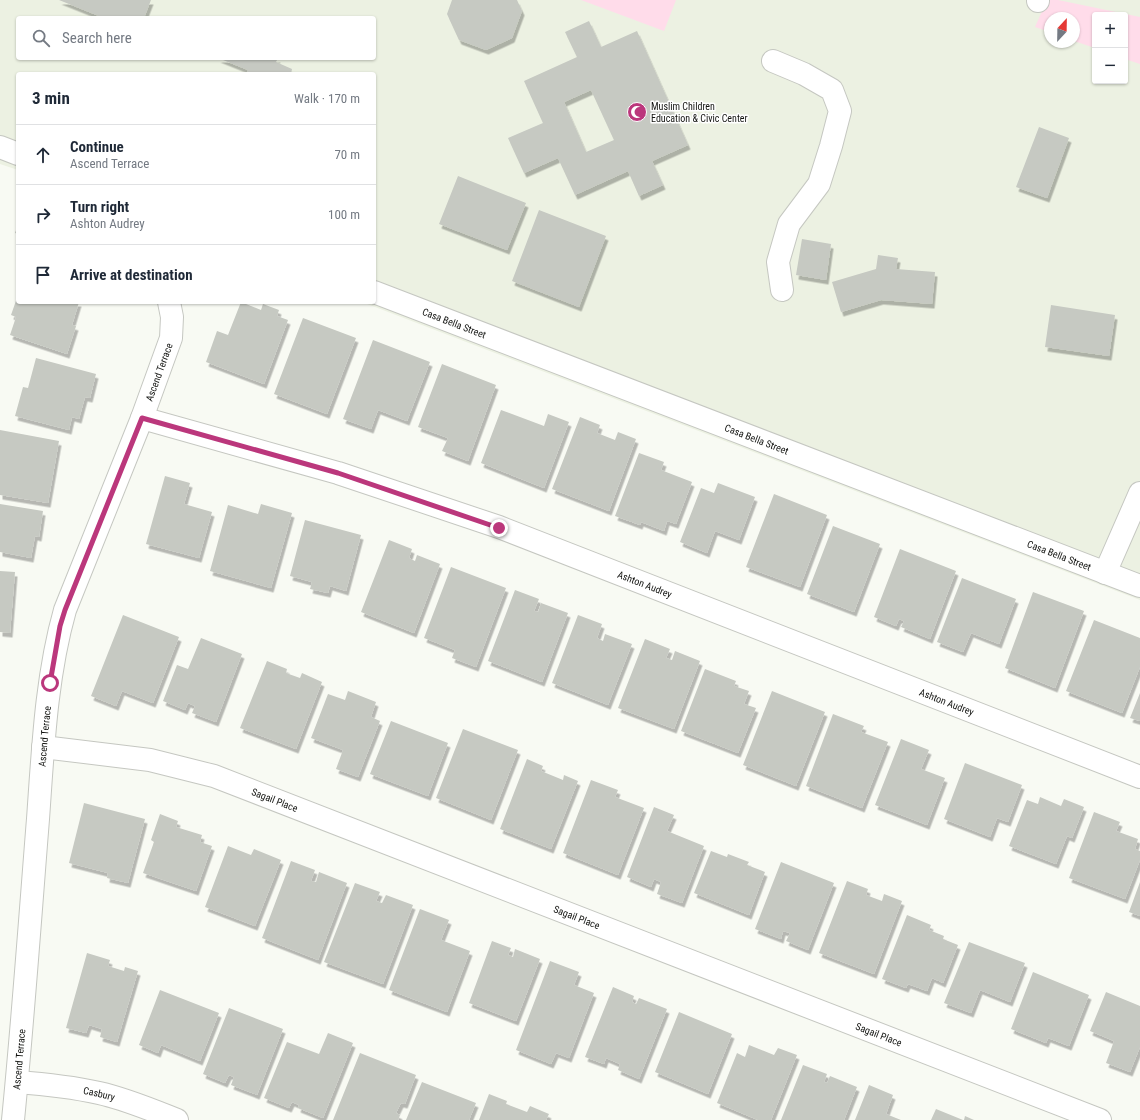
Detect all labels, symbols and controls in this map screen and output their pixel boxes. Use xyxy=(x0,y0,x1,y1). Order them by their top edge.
north arrow xyxy=(1044,12,1080,48)
map controls xyxy=(1092,12,1128,84)
button: + xyxy=(1092,12,1128,48)
search box xyxy=(16,16,376,60)
icon: search xyxy=(30,27,52,49)
text: Search here xyxy=(62,29,132,47)
button: − xyxy=(1092,48,1128,84)
text: 3 min xyxy=(32,88,70,108)
text: Walk · 170 m xyxy=(294,91,360,106)
mosque icon: Muslim Children Education & Civic Center xyxy=(626,101,648,123)
place label: Muslim Children Education & Civic Center xyxy=(651,101,748,124)
text: Continue xyxy=(70,138,124,156)
icon: ahead xyxy=(32,144,54,166)
text: 70 m xyxy=(334,147,360,162)
text: Ascend Terrace xyxy=(70,156,149,171)
text: Turn right xyxy=(70,198,129,216)
icon: right xyxy=(32,204,54,226)
text: 100 m xyxy=(328,207,360,222)
text: Ashton Audrey xyxy=(70,216,145,231)
icon: arrive xyxy=(32,264,54,286)
text: Arrive at destination xyxy=(70,266,193,284)
street label: Casa Bella Street xyxy=(421,306,488,341)
street label: Ascend Terrace xyxy=(144,341,175,403)
street label: Casa Bella Street xyxy=(723,422,790,457)
route end xyxy=(490,519,508,537)
street label: Casa Bella Street xyxy=(1026,538,1093,573)
street label: Ashton Audrey xyxy=(616,569,674,600)
route start xyxy=(41,674,59,692)
street label: Ashton Audrey xyxy=(918,687,975,718)
street label: Ascend Terrace xyxy=(37,705,53,767)
street label: Sagail Place xyxy=(250,786,300,814)
street label: Sagail Place xyxy=(552,903,602,931)
street label: Sagail Place xyxy=(854,1021,904,1049)
street label: Ascend Terrace xyxy=(11,1028,27,1090)
street label: Casbury xyxy=(82,1085,116,1103)

